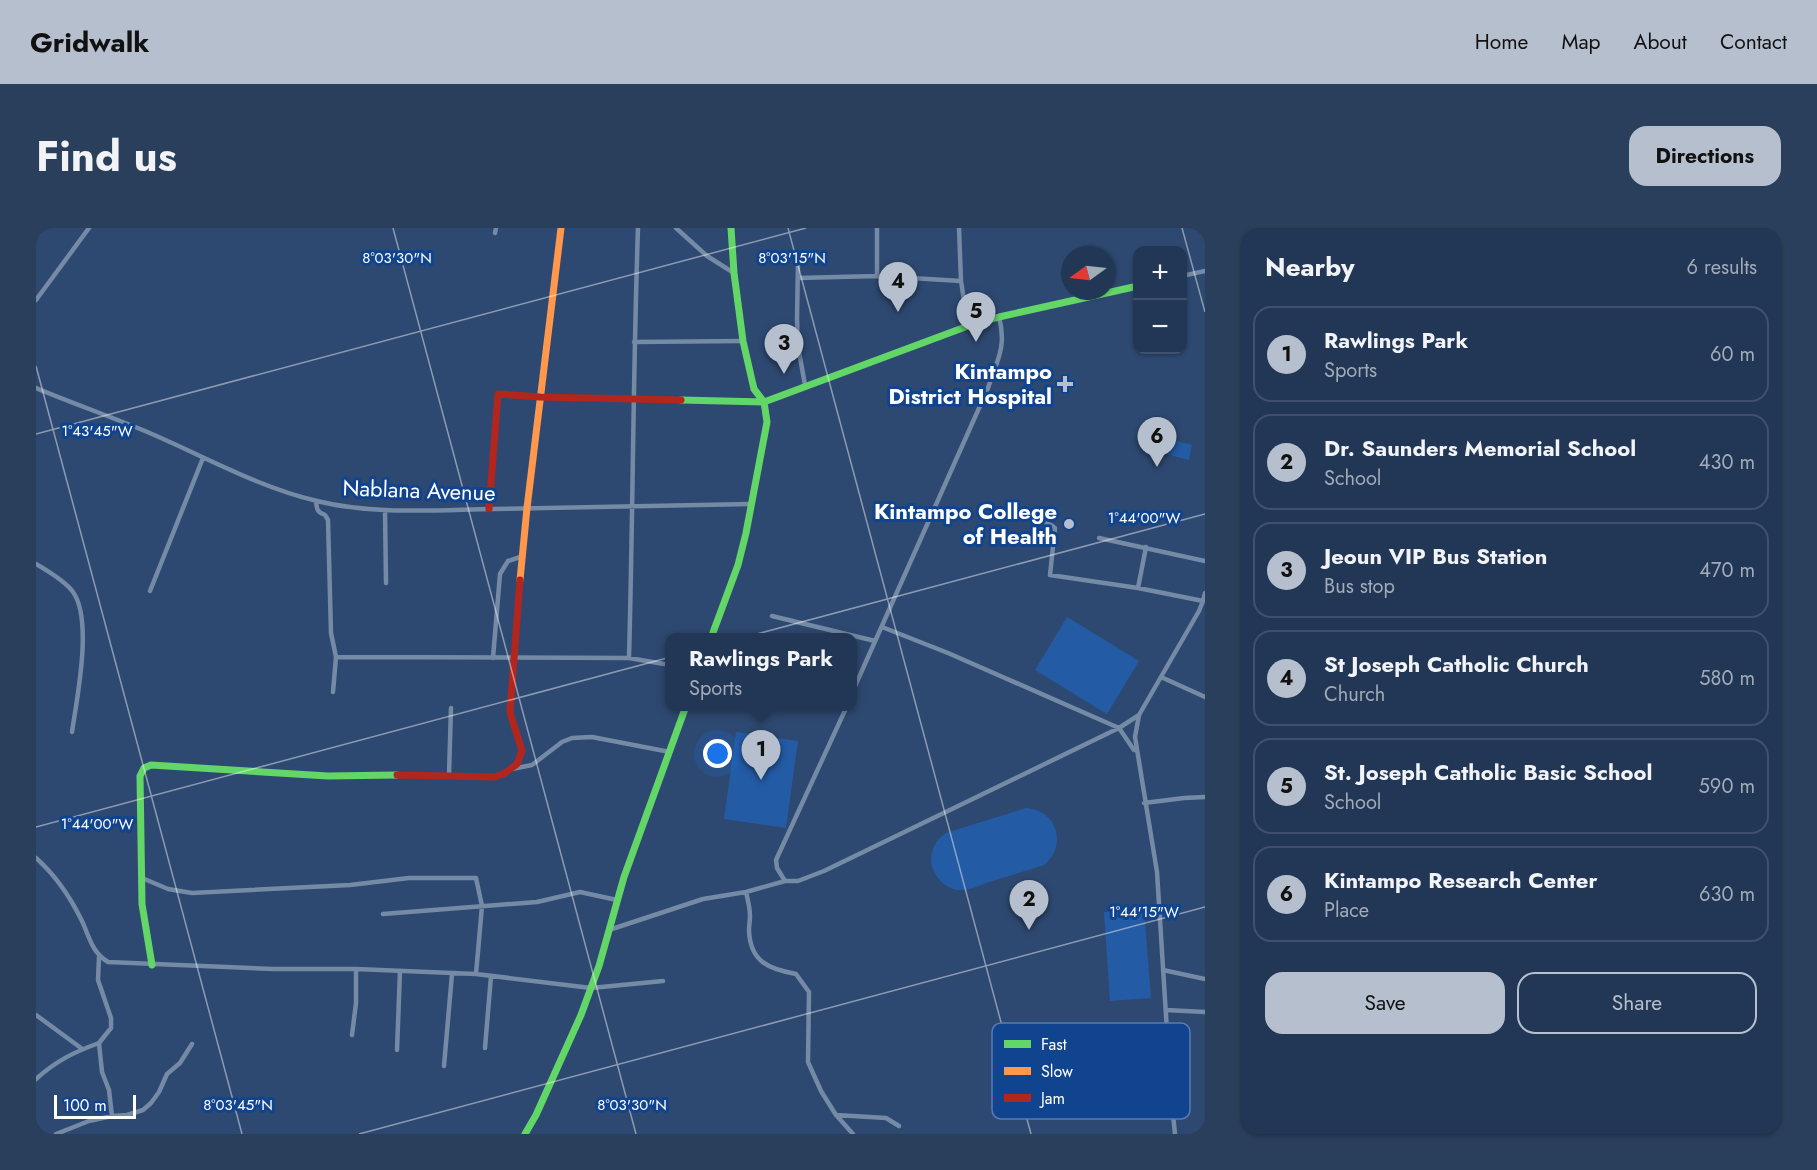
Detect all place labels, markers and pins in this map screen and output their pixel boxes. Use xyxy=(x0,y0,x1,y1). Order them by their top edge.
pin: 4 xyxy=(878,262,918,312)
pin: 5 xyxy=(956,292,996,342)
pin: 3 xyxy=(764,324,804,374)
place label: Kintampo District Hospital xyxy=(888,355,1052,412)
marker: Kintampo District Hospital xyxy=(1056,375,1074,393)
pin: 6 xyxy=(1138,418,1176,467)
place label: Kintampo College of Health xyxy=(874,495,1057,552)
marker: Kintampo College of Health xyxy=(1062,517,1076,531)
pin: 1 xyxy=(742,730,780,780)
pin: 2 xyxy=(1010,880,1048,930)

